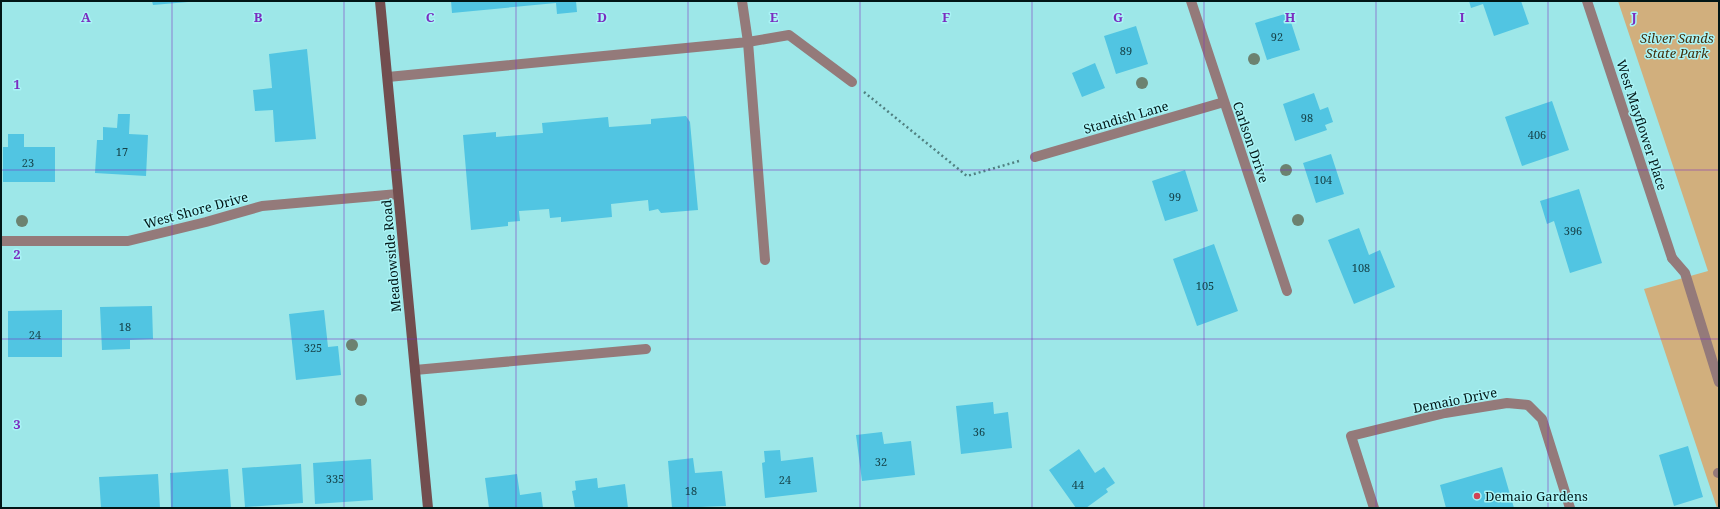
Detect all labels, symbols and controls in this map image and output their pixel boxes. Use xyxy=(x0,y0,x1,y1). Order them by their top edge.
text: A xyxy=(81,8,91,26)
text: B xyxy=(254,8,263,26)
text: C xyxy=(426,8,435,26)
text: D xyxy=(597,8,607,26)
text: E xyxy=(770,8,779,26)
text: F xyxy=(942,8,950,26)
text: G xyxy=(1113,8,1123,26)
text: H xyxy=(1285,8,1296,26)
text: I xyxy=(1459,8,1465,26)
text: J xyxy=(1630,8,1637,26)
house number: 92 xyxy=(1271,29,1283,44)
park label: Silver Sands State Park xyxy=(1640,29,1714,62)
house number: 89 xyxy=(1120,43,1132,58)
street label: West Mayflower Place xyxy=(1612,57,1672,193)
text: 1 xyxy=(13,75,21,93)
street label: Standish Lane xyxy=(1081,96,1171,138)
street label: Carlson Drive xyxy=(1229,99,1273,185)
house number: 98 xyxy=(1301,110,1313,125)
house number: 406 xyxy=(1528,127,1546,142)
house number: 17 xyxy=(116,144,128,159)
house number: 23 xyxy=(22,155,34,170)
house number: 104 xyxy=(1314,172,1332,187)
street label: West Shore Drive xyxy=(142,187,250,233)
house number: 99 xyxy=(1169,189,1181,204)
street label: Meadowside Road xyxy=(377,199,405,313)
house number: 396 xyxy=(1564,223,1582,238)
text: 2 xyxy=(13,245,21,263)
house number: 108 xyxy=(1352,260,1370,275)
house number: 105 xyxy=(1196,278,1214,293)
house number: 18 xyxy=(119,319,131,334)
house number: 24 xyxy=(29,327,41,342)
house number: 325 xyxy=(304,340,322,355)
street label: Demaio Drive xyxy=(1411,383,1499,417)
text: 3 xyxy=(13,415,21,433)
house number: 36 xyxy=(973,424,985,439)
house number: 32 xyxy=(875,454,887,469)
house number: 335 xyxy=(326,471,344,486)
house number: 24 xyxy=(779,472,791,487)
house number: 44 xyxy=(1072,477,1084,492)
house number: 18 xyxy=(685,483,697,498)
place label: Demaio Gardens xyxy=(1485,487,1588,505)
marker: Demaio Gardens xyxy=(1472,491,1482,501)

